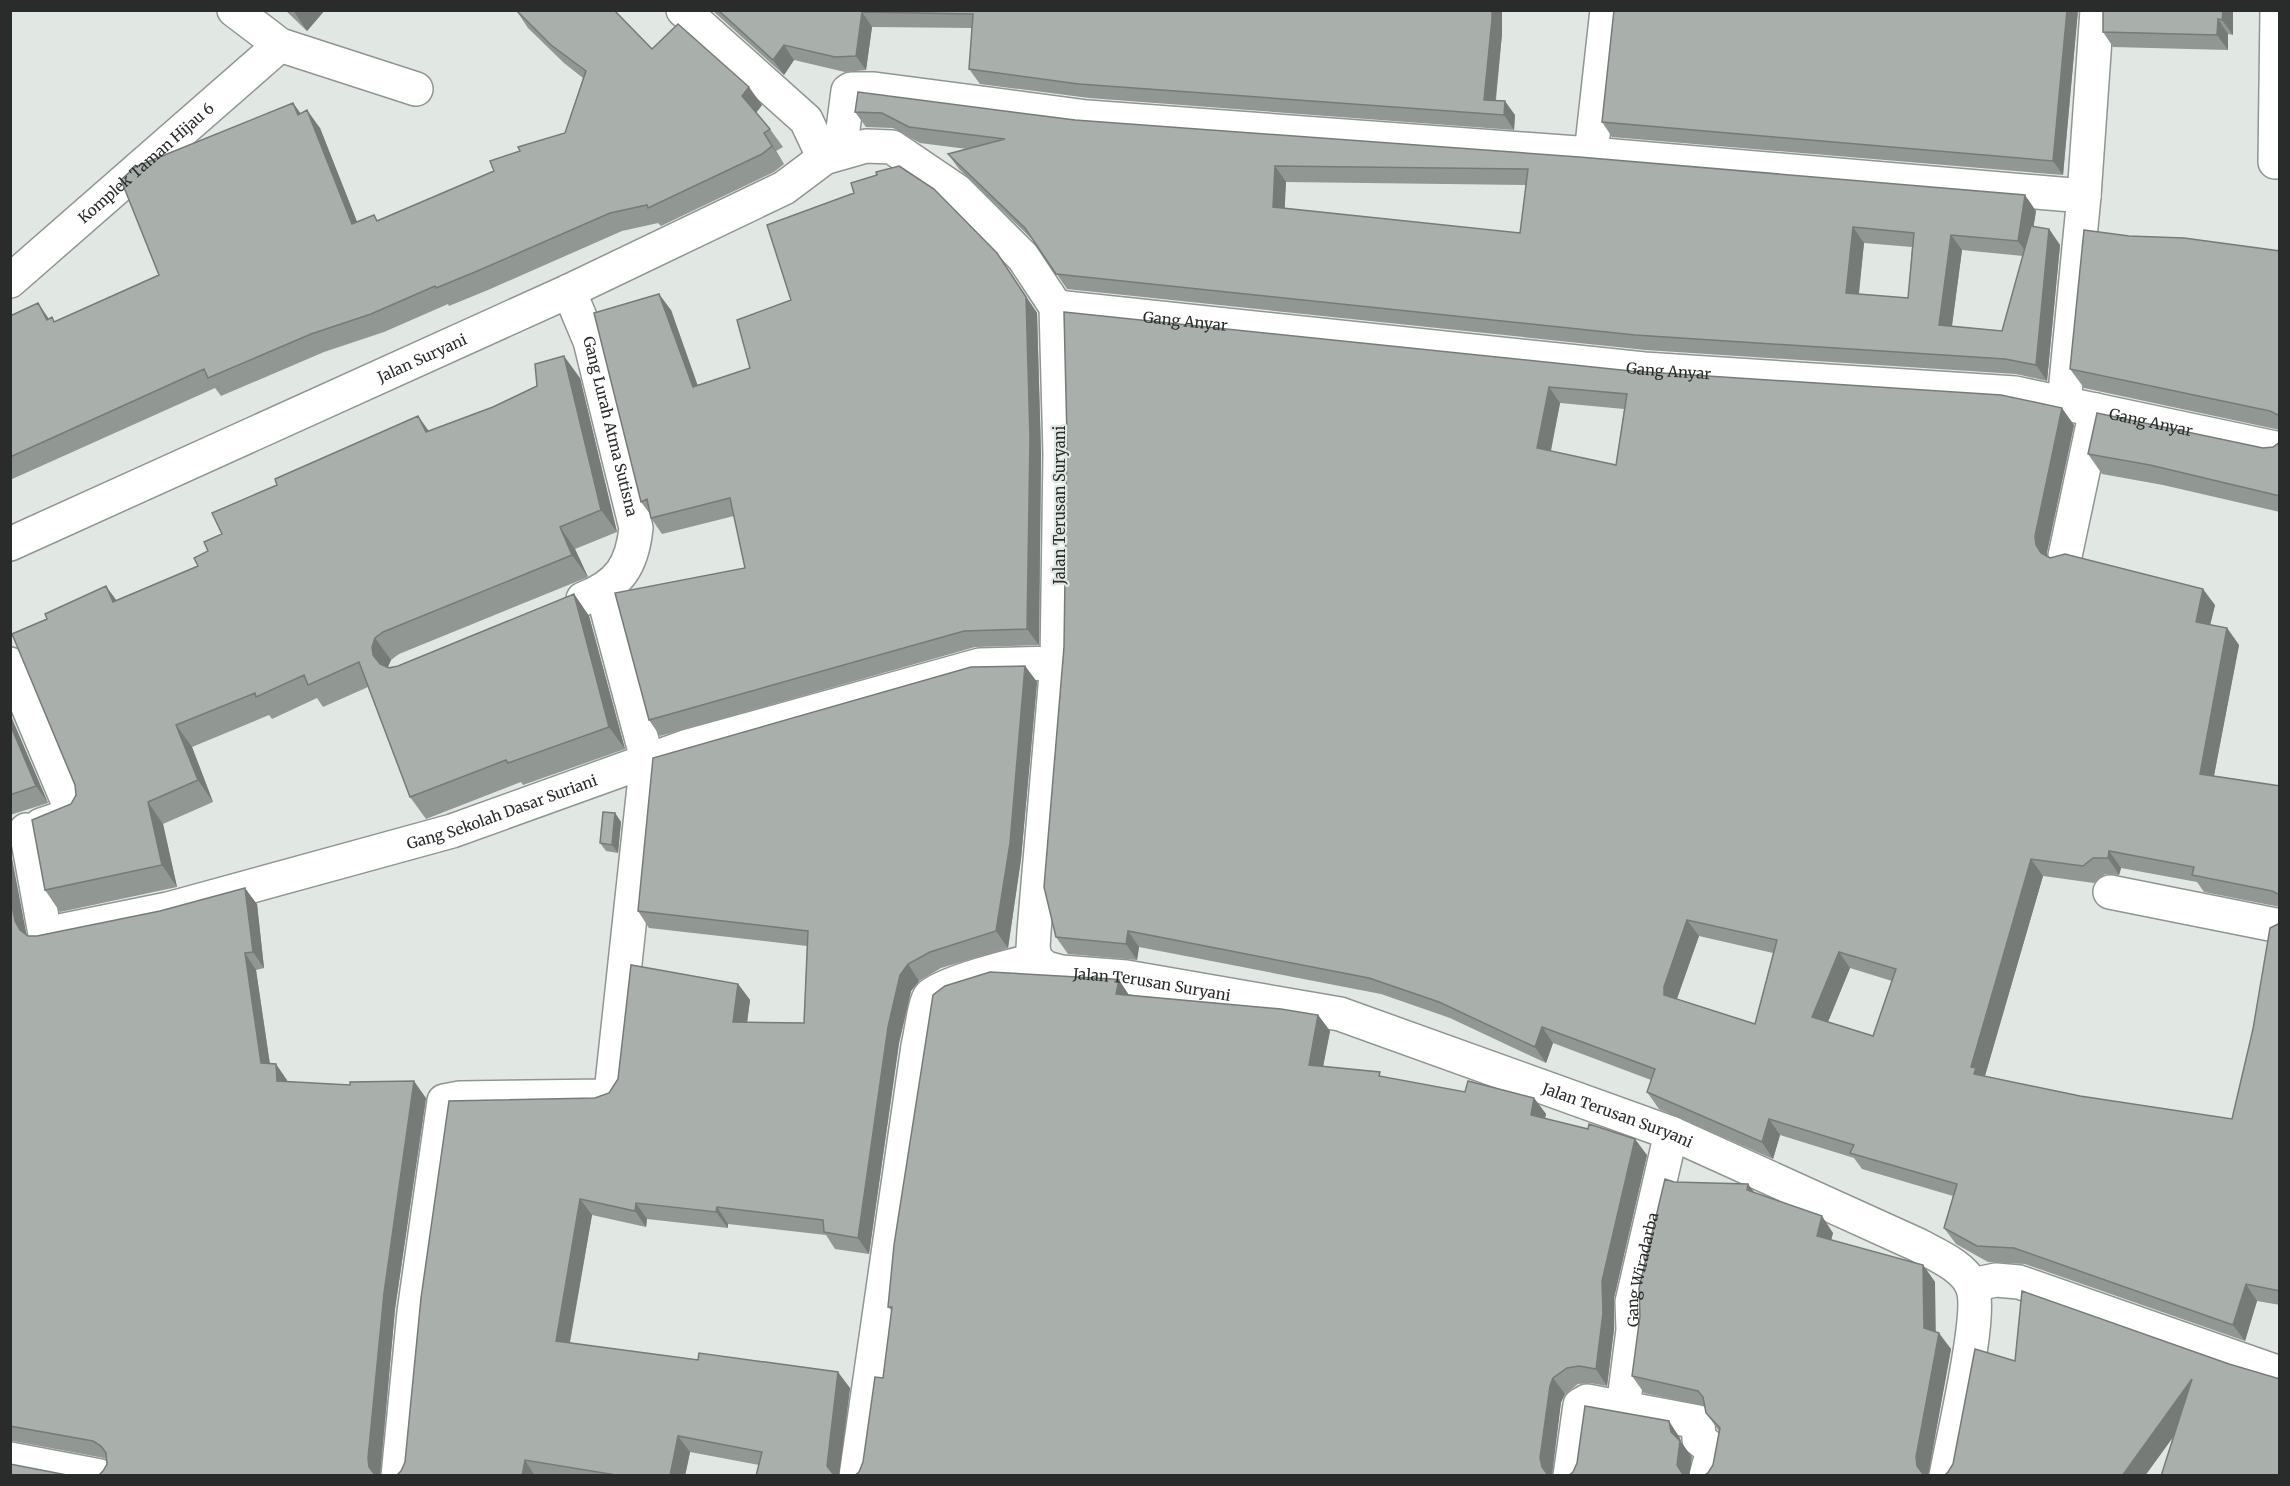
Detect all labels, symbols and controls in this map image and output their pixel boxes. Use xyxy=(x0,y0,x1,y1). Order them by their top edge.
street label: Komplek Taman Hijau 6 xyxy=(74,98,217,227)
street label: Gang Anyar xyxy=(1142,307,1229,335)
street label: Jalan Suryani xyxy=(373,329,470,386)
street label: Gang Lurah Atma Sutisna xyxy=(580,334,642,518)
street label: Gang Anyar xyxy=(1625,358,1712,383)
street label: Gang Anyar xyxy=(2107,404,2195,440)
street label: Jalan Terusan Suryani xyxy=(1050,425,1069,585)
street label: Gang Sekolah Dasar Suriani xyxy=(404,770,600,853)
street label: Jalan Terusan Suryani xyxy=(1071,963,1232,1004)
street label: Jalan Terusan Suryani xyxy=(1539,1078,1696,1151)
street label: Gang Wiradarba xyxy=(1622,1210,1662,1327)

